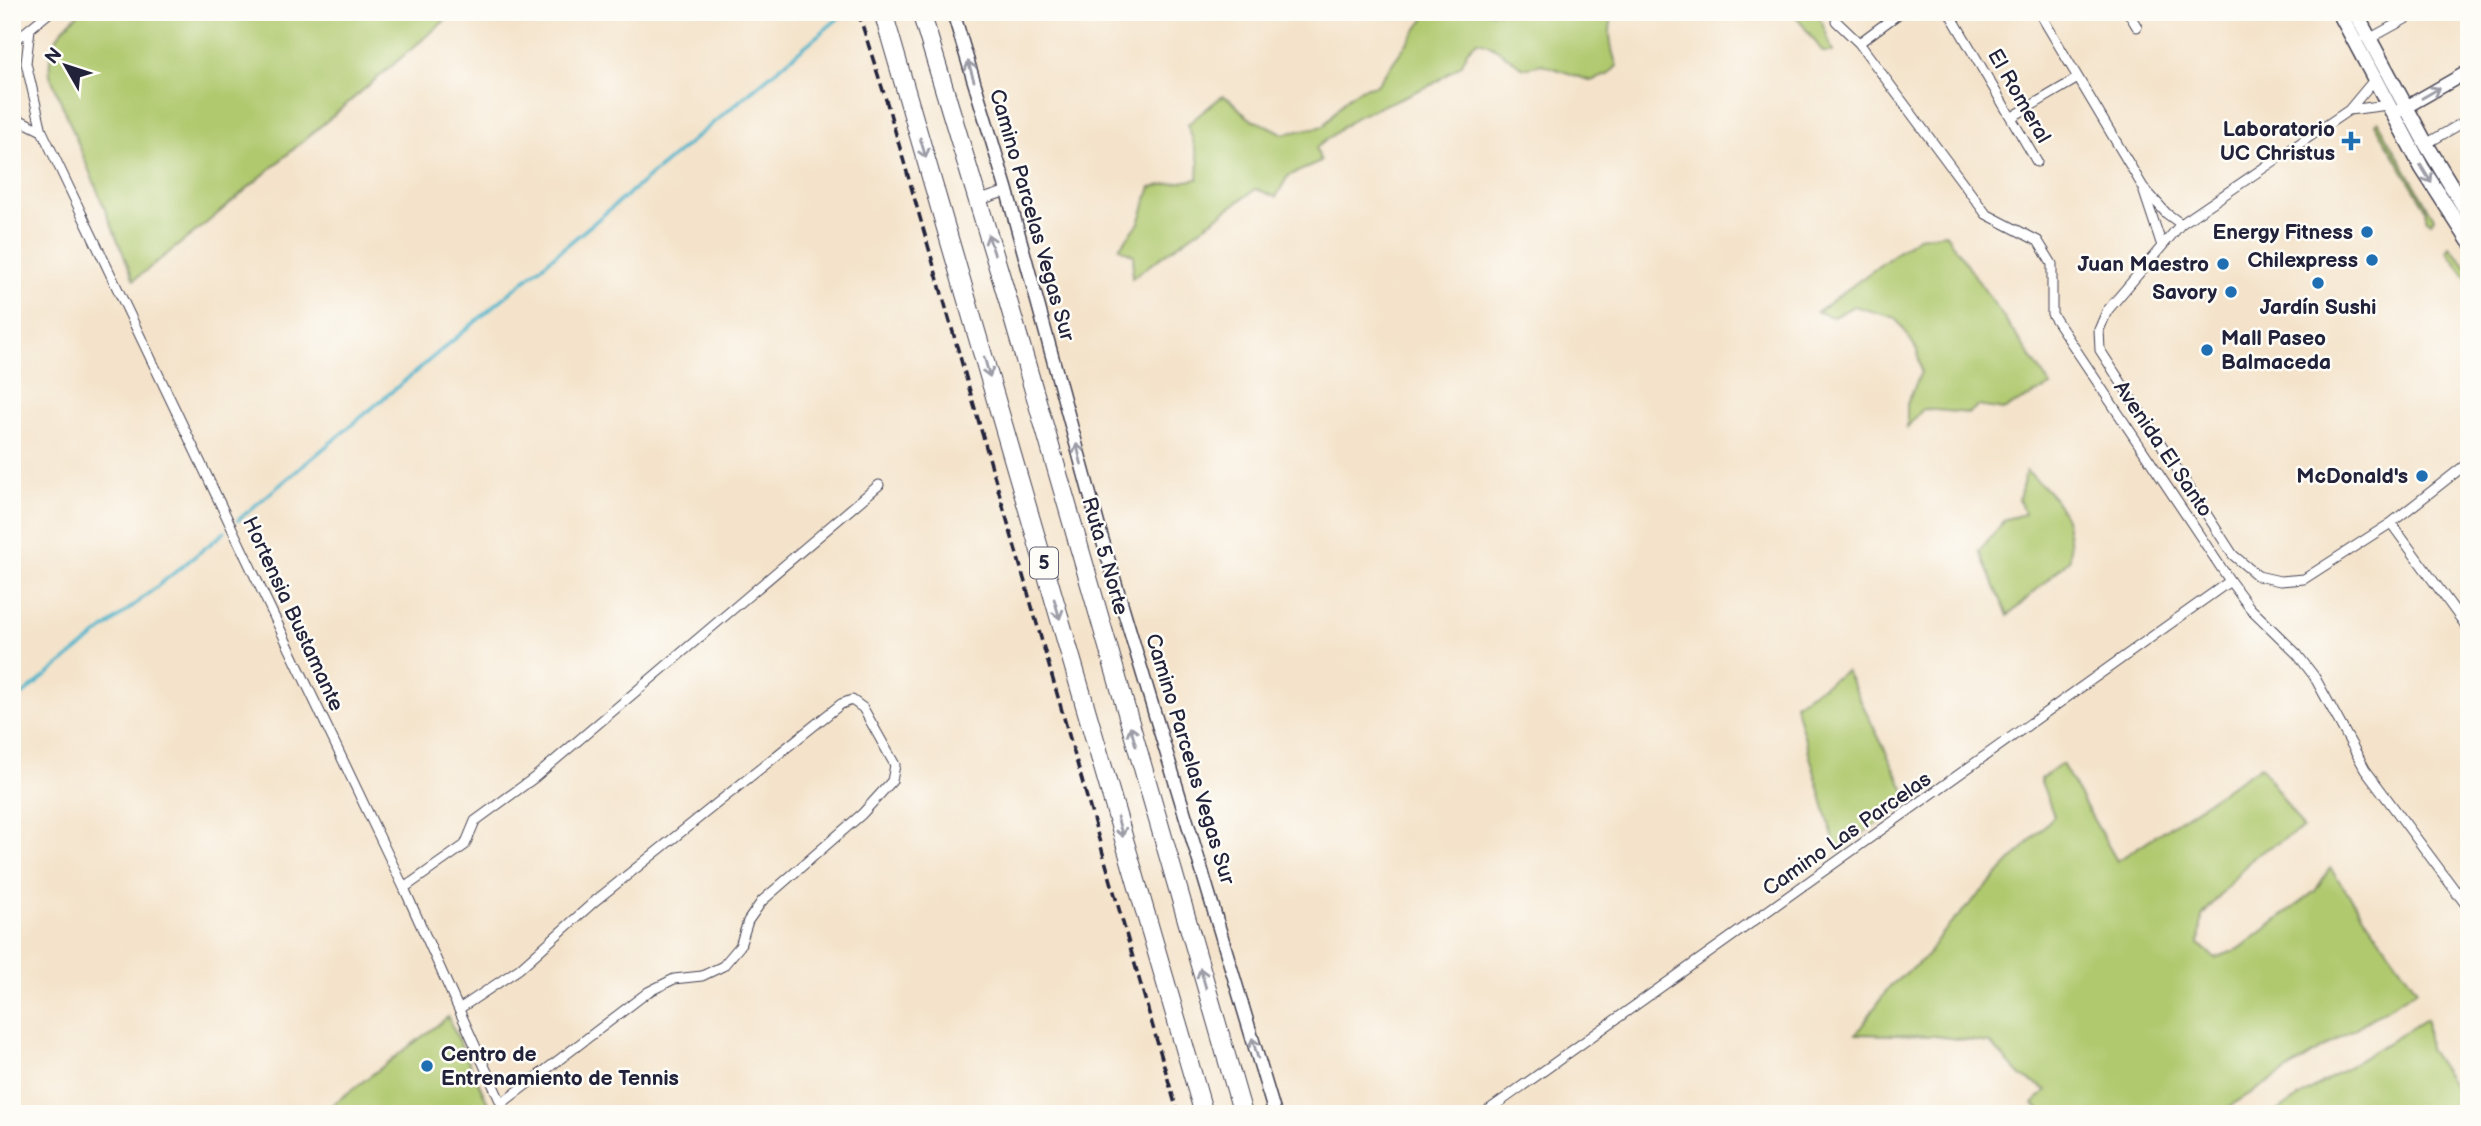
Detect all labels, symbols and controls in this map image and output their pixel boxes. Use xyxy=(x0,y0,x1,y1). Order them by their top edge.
north arrow xyxy=(32,32,102,102)
text: N xyxy=(41,43,67,69)
street label: El Romeral xyxy=(1982,44,2056,148)
one-way arrow xyxy=(963,60,976,82)
street label: Camino Parcelas Vegas Sur xyxy=(984,86,1080,344)
one-way arrow xyxy=(2420,86,2440,100)
place label: Laboratorio UC Christus xyxy=(2220,117,2335,166)
marker: Laboratorio UC Christus xyxy=(2341,131,2361,151)
one-way arrow xyxy=(918,137,931,159)
one-way arrow xyxy=(2419,163,2433,183)
place label: Energy Fitness xyxy=(2213,220,2353,245)
marker: Energy Fitness xyxy=(2359,224,2375,240)
one-way arrow xyxy=(983,233,996,255)
place label: Chilexpress xyxy=(2247,248,2358,273)
place label: Juan Maestro xyxy=(2078,252,2209,277)
marker: Chilexpress xyxy=(2364,252,2380,268)
marker: Juan Maestro xyxy=(2215,256,2231,272)
marker: Jardín Sushi xyxy=(2310,275,2326,291)
place label: Savory xyxy=(2152,280,2217,305)
marker: Savory xyxy=(2223,284,2239,300)
place label: Jardín Sushi xyxy=(2260,295,2376,320)
place label: Mall Paseo Balmaceda xyxy=(2221,326,2331,375)
marker: Mall Paseo Balmaceda xyxy=(2199,342,2215,358)
one-way arrow xyxy=(981,355,994,377)
street label: Avenida El Santo xyxy=(2108,376,2218,522)
one-way arrow xyxy=(1072,443,1085,466)
place label: McDonald's xyxy=(2296,464,2408,489)
marker: McDonald's xyxy=(2414,468,2430,484)
street label: Ruta 5 Norte xyxy=(1076,494,1134,618)
street label: Hortensia Bustamante xyxy=(237,513,349,715)
road number: 5 xyxy=(1030,548,1058,578)
one-way arrow xyxy=(1051,598,1064,620)
street label: Camino Parcelas Vegas Sur xyxy=(1140,631,1240,888)
one-way arrow xyxy=(1126,725,1139,747)
street label: Camino Las Parcelas xyxy=(1758,766,1936,902)
one-way arrow xyxy=(1115,816,1128,838)
one-way arrow xyxy=(1196,967,1209,989)
one-way arrow xyxy=(1248,1038,1261,1060)
place label: Centro de Entrenamiento de Tennis xyxy=(441,1042,679,1091)
marker: Centro de Entrenamiento de Tennis xyxy=(419,1058,435,1074)

